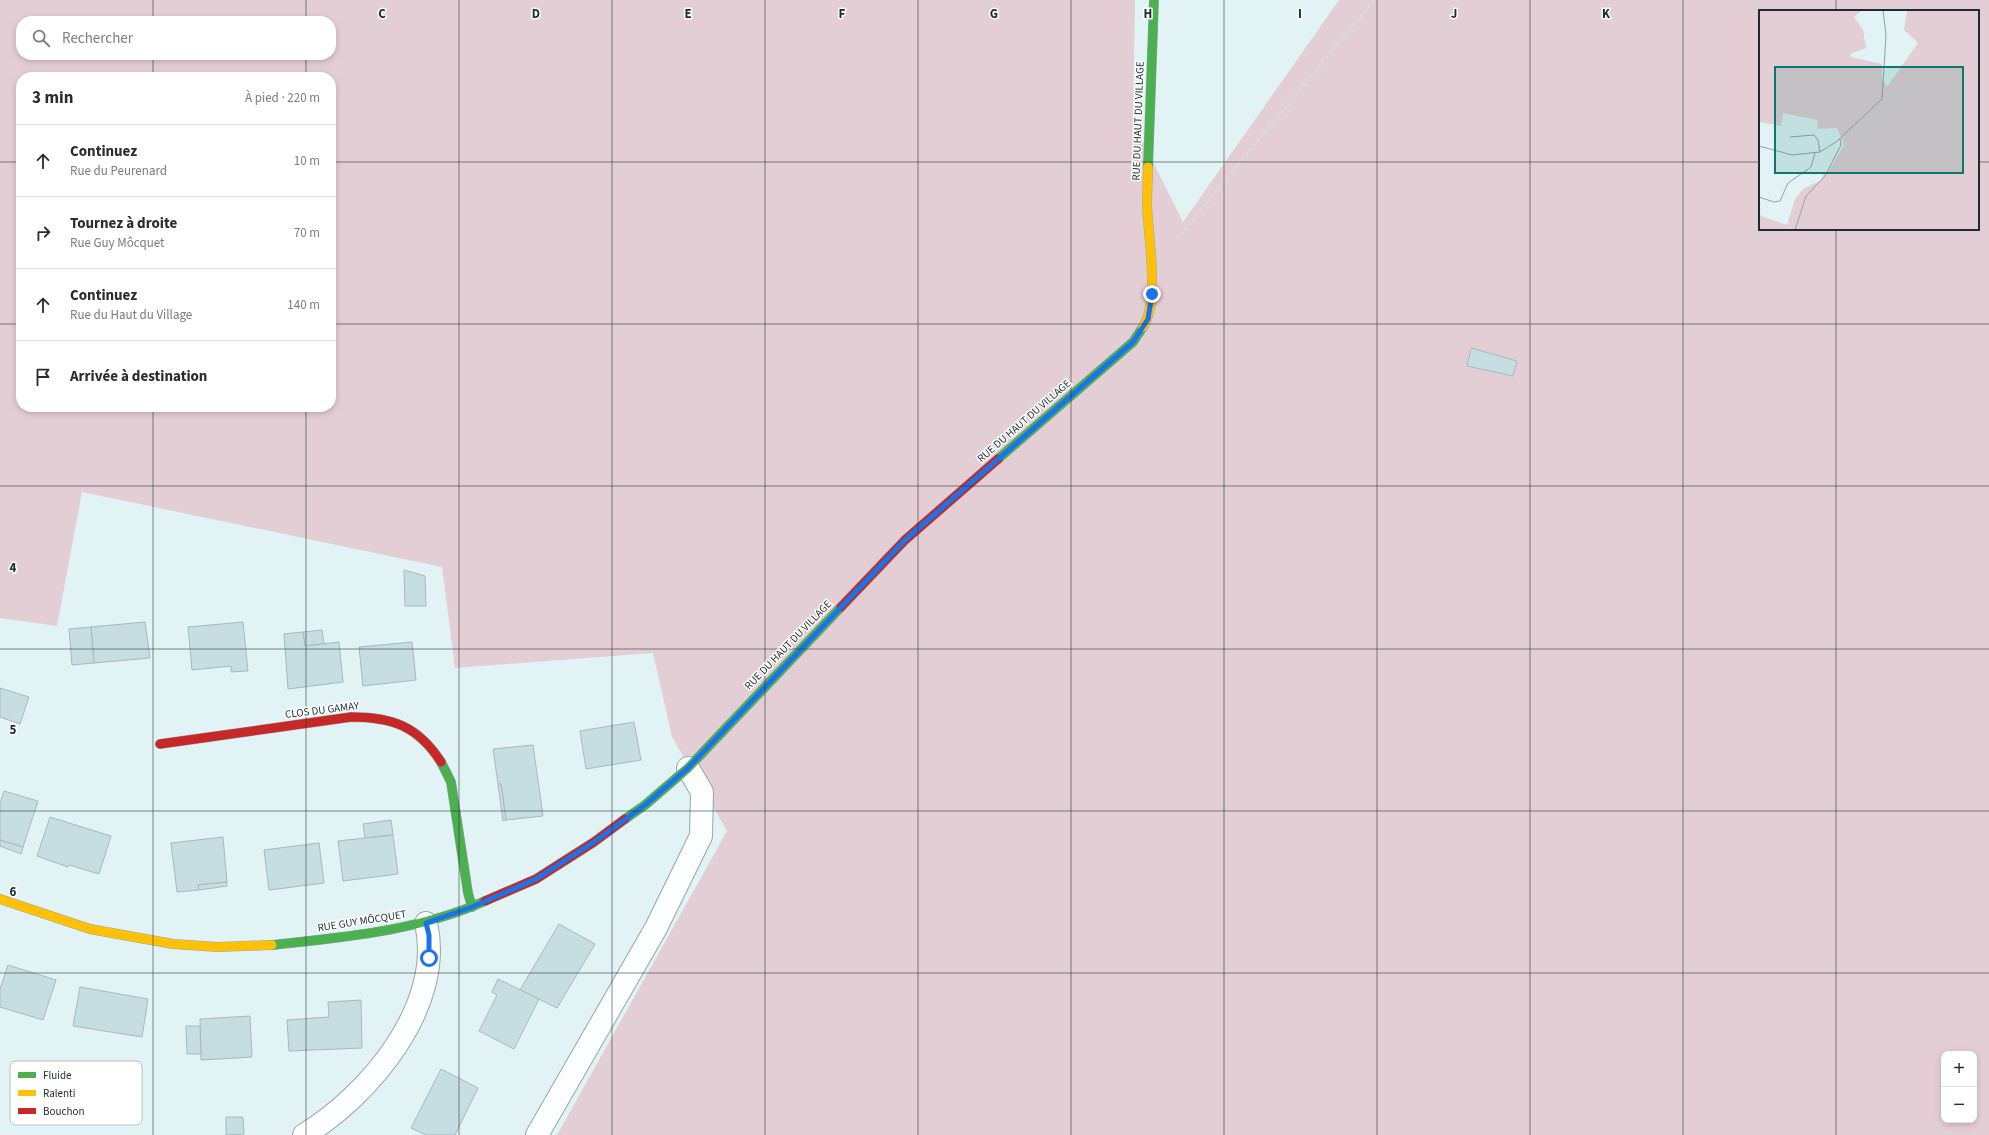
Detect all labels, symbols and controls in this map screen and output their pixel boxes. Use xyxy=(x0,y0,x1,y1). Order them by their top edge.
text: C xyxy=(378,5,386,23)
text: D xyxy=(532,5,540,23)
text: E xyxy=(684,5,692,23)
text: F xyxy=(839,5,846,23)
text: G xyxy=(990,5,998,23)
text: H xyxy=(1144,5,1152,23)
text: I xyxy=(1298,5,1302,23)
text: J xyxy=(1451,5,1457,23)
text: K xyxy=(1602,5,1611,23)
inset map xyxy=(1759,10,1979,230)
search box xyxy=(16,16,336,60)
icon: search xyxy=(30,27,52,49)
text: Rechercher xyxy=(62,28,133,49)
street label: RUE DU HAUT DU VILLAGE xyxy=(1128,61,1148,181)
text: 3 min xyxy=(32,86,73,110)
text: À pied · 220 m xyxy=(245,89,320,107)
text: Continuez xyxy=(70,141,137,162)
icon: ahead xyxy=(32,150,54,172)
text: 10 m xyxy=(294,152,320,170)
text: Rue du Peurenard xyxy=(70,162,167,180)
text: Tournez à droite xyxy=(70,213,177,234)
icon: right xyxy=(32,222,54,244)
text: 70 m xyxy=(294,224,320,242)
text: Rue Guy Môcquet xyxy=(70,234,164,252)
text: Continuez xyxy=(70,285,137,306)
route end xyxy=(1143,285,1161,303)
icon: ahead xyxy=(32,294,54,316)
text: 140 m xyxy=(287,296,320,314)
text: Rue du Haut du Village xyxy=(70,306,192,324)
icon: arrive xyxy=(32,366,54,388)
text: Arrivée à destination xyxy=(70,366,207,387)
street label: RUE DU HAUT DU VILLAGE xyxy=(974,376,1074,466)
text: 4 xyxy=(10,559,17,577)
street label: RUE DU HAUT DU VILLAGE xyxy=(741,597,835,693)
street label: CLOS DU GAMAY xyxy=(284,698,361,722)
text: 5 xyxy=(10,721,17,739)
text: 6 xyxy=(10,883,17,901)
street label: RUE GUY MÔCQUET xyxy=(316,907,408,935)
route start xyxy=(420,949,438,967)
map controls xyxy=(1941,1051,1977,1123)
button: + xyxy=(1941,1051,1977,1087)
legend xyxy=(10,1061,142,1125)
text: Fluide xyxy=(43,1068,72,1083)
text: Ralenti xyxy=(43,1086,75,1101)
button: − xyxy=(1941,1087,1977,1123)
text: Bouchon xyxy=(43,1104,84,1119)

